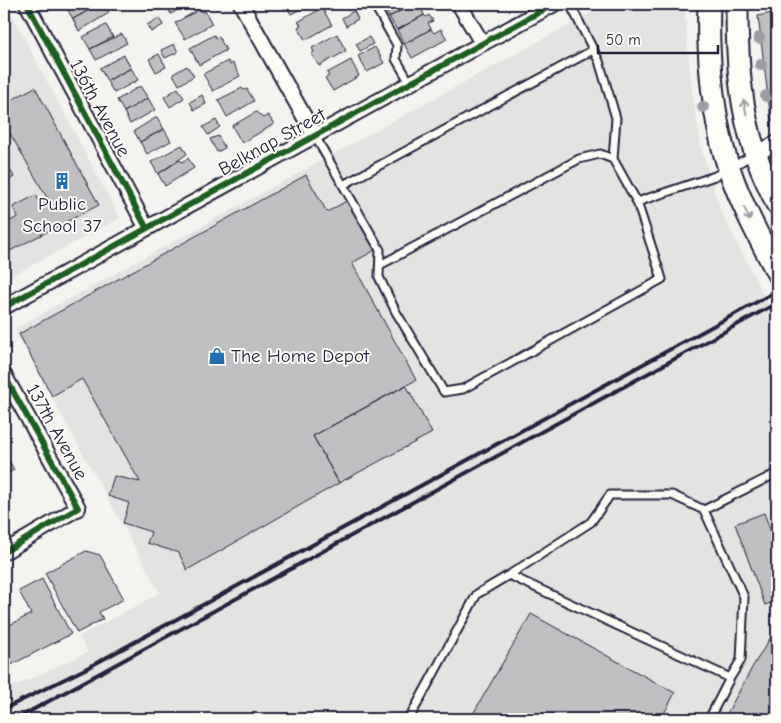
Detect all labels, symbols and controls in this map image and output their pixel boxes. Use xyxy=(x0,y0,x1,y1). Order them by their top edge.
scale bar xyxy=(598,22,718,54)
text: 50 m xyxy=(606,31,641,49)
street label: 136th Avenue xyxy=(65,55,135,161)
one-way arrow xyxy=(739,99,749,115)
street label: Belknap Street xyxy=(215,103,330,180)
building icon: Public School 37 xyxy=(52,171,72,191)
place label: Public School 37 xyxy=(22,193,102,237)
one-way arrow xyxy=(743,206,753,221)
place label: The Home Depot xyxy=(231,345,370,367)
shop icon: The Home Depot xyxy=(207,346,227,366)
street label: 137th Avenue xyxy=(22,380,92,484)

